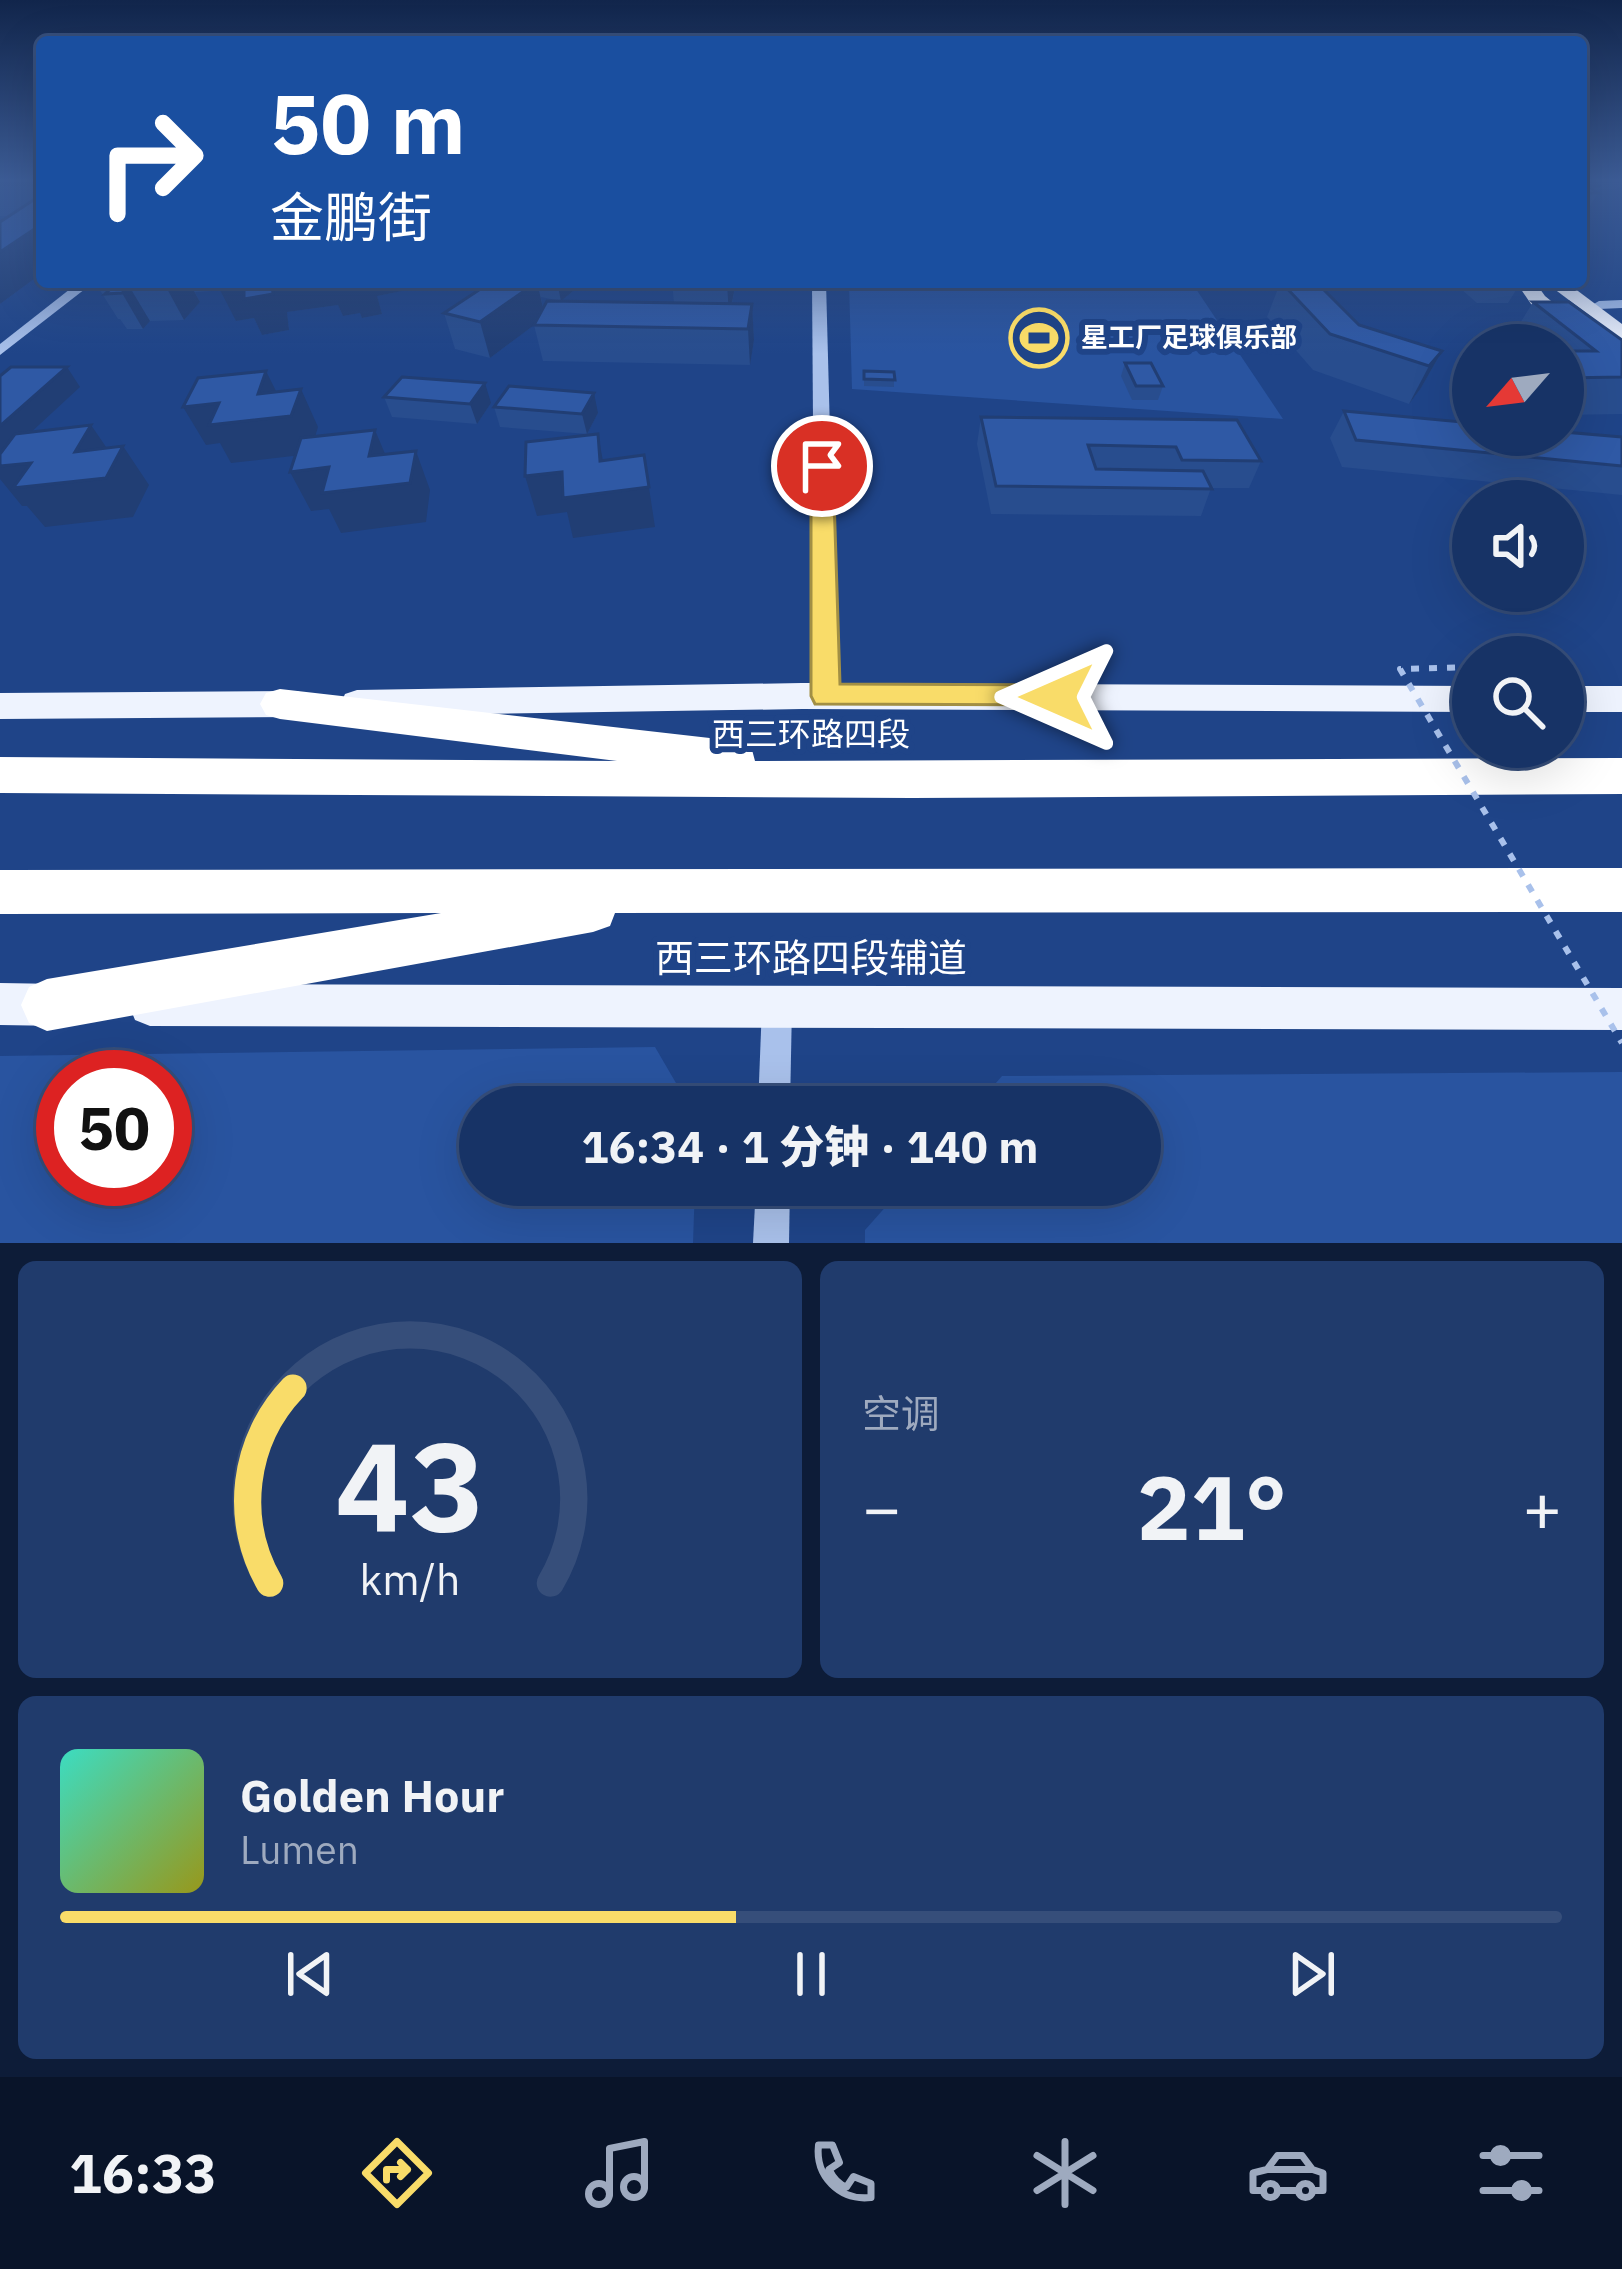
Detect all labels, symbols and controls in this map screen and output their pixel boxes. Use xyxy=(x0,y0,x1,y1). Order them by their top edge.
text: 50 m xyxy=(270,68,466,177)
icon: right xyxy=(72,84,228,240)
text: 金鹏街 xyxy=(270,182,432,252)
sports icon: 星工厂足球俱乐部 xyxy=(1008,307,1070,369)
place label: 星工厂足球俱乐部 xyxy=(1081,319,1297,354)
north arrow xyxy=(1452,324,1584,456)
map controls xyxy=(1452,324,1584,768)
pin xyxy=(771,415,873,517)
icon: arrive xyxy=(789,433,855,499)
button: sound xyxy=(1452,480,1584,612)
position arrow xyxy=(994,634,1120,760)
button: search xyxy=(1452,636,1584,768)
street label: 西三环路四段 xyxy=(712,712,910,755)
street label: 西三环路四段辅道 xyxy=(655,932,967,983)
speed limit sign: 50 xyxy=(36,1050,192,1206)
text: 16:34 · 1 分钟 · 140 m xyxy=(581,1117,1039,1175)
text: 空调 xyxy=(862,1388,940,1439)
text: 43 xyxy=(335,1404,485,1566)
text: 21° xyxy=(1137,1448,1287,1565)
text: − xyxy=(862,1464,902,1550)
text: + xyxy=(1522,1464,1562,1550)
text: km/h xyxy=(360,1550,460,1606)
text: Golden Hour xyxy=(240,1766,504,1824)
text: Lumen xyxy=(240,1824,359,1875)
icon: previous xyxy=(277,1941,343,2007)
icon: pause xyxy=(778,1941,844,2007)
icon: next xyxy=(1279,1941,1345,2007)
icon: directions xyxy=(355,2131,439,2215)
icon: music xyxy=(578,2131,662,2215)
icon: phone xyxy=(801,2131,885,2215)
icon: climate xyxy=(1023,2131,1107,2215)
icon: car xyxy=(1246,2131,1330,2215)
icon: filters xyxy=(1469,2131,1553,2215)
text: 16:33 xyxy=(69,2138,217,2208)

